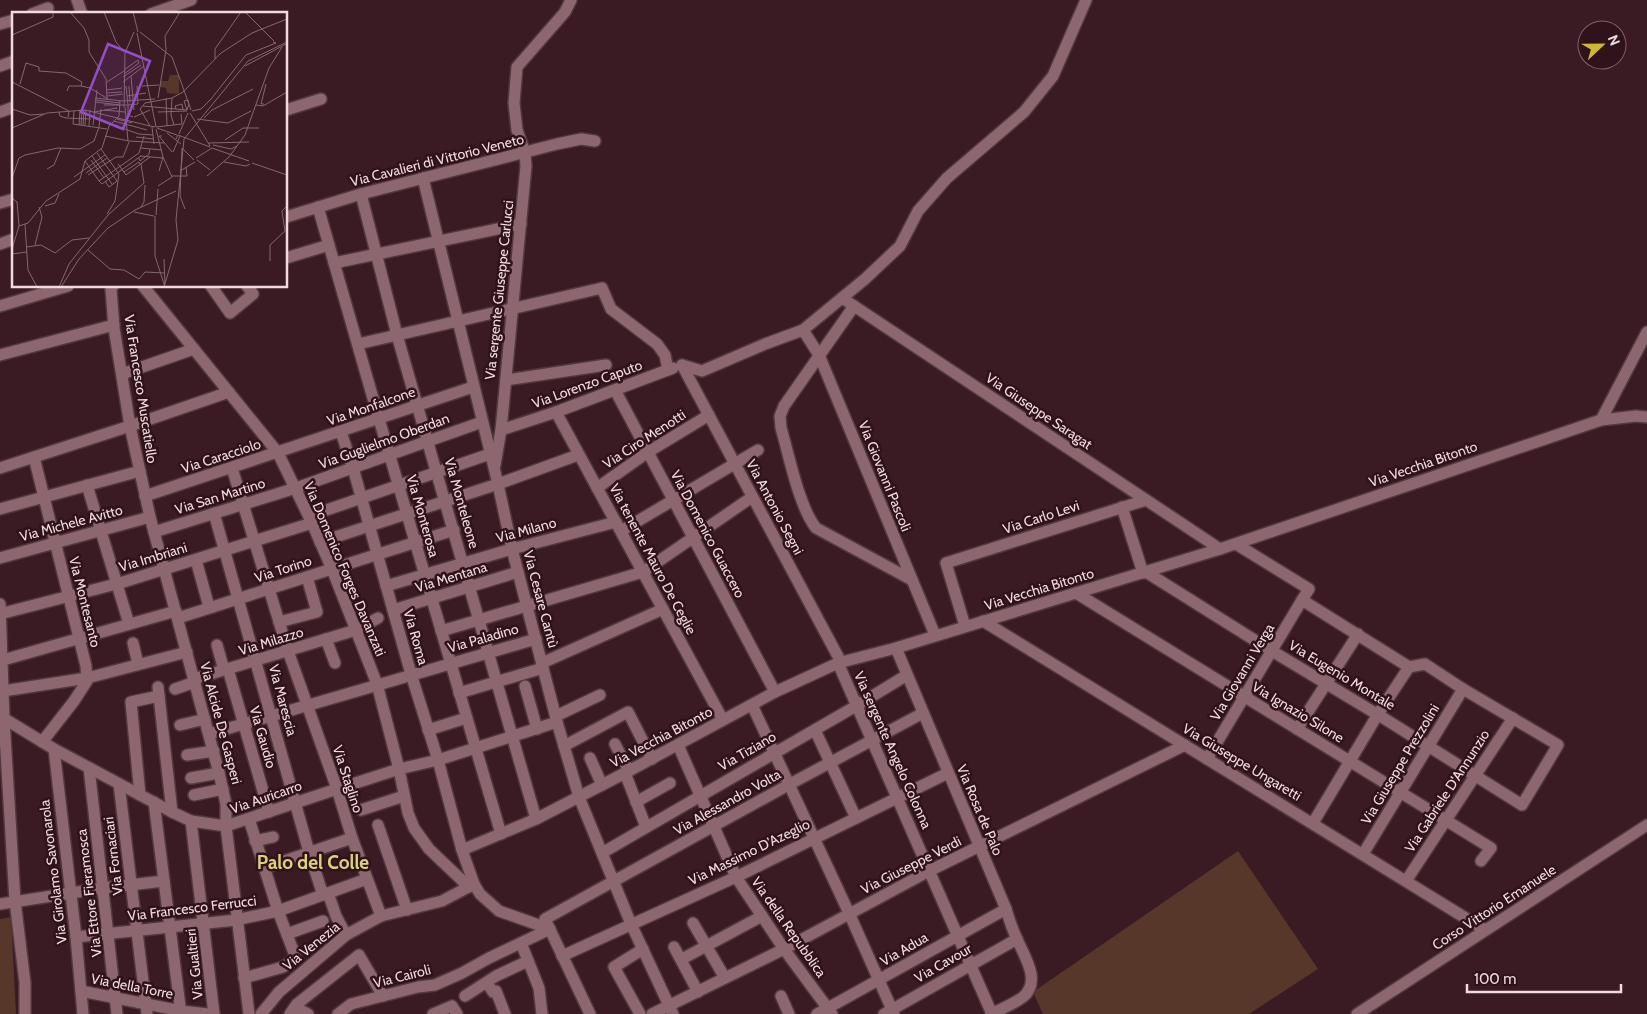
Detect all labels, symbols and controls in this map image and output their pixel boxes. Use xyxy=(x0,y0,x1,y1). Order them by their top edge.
inset map xyxy=(12,12,288,288)
north arrow xyxy=(1577,20,1627,70)
text: N xyxy=(1604,32,1624,48)
street label: Via Cavalieri di Vittorio Veneto xyxy=(348,130,526,190)
street label: Via sergente Giuseppe Carlucci xyxy=(481,199,517,381)
street label: Via Francesco Muscatiello xyxy=(120,313,162,465)
street label: Via Lorenzo Caputo xyxy=(529,356,645,412)
street label: Via Giuseppe Saragat xyxy=(982,369,1096,453)
street label: Via Monfalcone xyxy=(325,382,417,430)
street label: Via Ciro Menotti xyxy=(599,405,689,473)
street label: Via Guglielmo Oberdan xyxy=(316,409,452,473)
street label: Via Giovanni Pascoli xyxy=(855,418,915,534)
street label: Via Caracciolo xyxy=(179,435,263,477)
street label: Via Vecchia Bitonto xyxy=(1366,437,1480,491)
street label: Via Monteleone xyxy=(440,456,484,550)
street label: Via Antonio Segni xyxy=(742,456,808,558)
street label: Via Domenico Guaccero xyxy=(667,467,749,601)
street label: Via Monterosa xyxy=(403,473,443,560)
street label: Via San Martino xyxy=(173,474,268,518)
street label: Via Domenico Forges Davanzati xyxy=(300,479,390,659)
street label: Via tenente Mauro De Ceglie xyxy=(606,480,700,638)
street label: Via Carlo Levi xyxy=(1000,496,1082,538)
street label: Via Michele Avitto xyxy=(18,501,125,545)
street label: Via Milano xyxy=(494,513,558,547)
street label: Via Imbriani xyxy=(117,538,189,576)
street label: Via Cesare Cantù xyxy=(519,548,563,650)
street label: Via Torino xyxy=(252,551,314,587)
street label: Via Montesanto xyxy=(65,555,105,650)
street label: Via Mentana xyxy=(413,557,489,596)
street label: Via Vecchia Bitonto xyxy=(982,564,1096,614)
street label: Via Roma xyxy=(400,607,433,667)
street label: Via Paladino xyxy=(446,619,521,657)
street label: Via Giovanni Verga xyxy=(1206,620,1278,724)
street label: Via Milazzo xyxy=(236,623,306,659)
street label: Via Eugenio Montale xyxy=(1285,636,1399,714)
street label: Via Alcide De Gasperi xyxy=(196,660,246,786)
street label: Via Marescia xyxy=(265,662,301,738)
street label: Via sergente Angelo Colonna xyxy=(850,669,936,832)
street label: Via Ignazio Silone xyxy=(1249,677,1347,747)
street label: Via Giuseppe Prezzolini xyxy=(1357,700,1443,828)
street label: Via Vecchia Bitonto xyxy=(607,702,716,772)
street label: Via Gaudio xyxy=(246,704,281,770)
street label: Via Giuseppe Ungaretti xyxy=(1179,719,1305,805)
street label: Via Gabriele D'Annunzio xyxy=(1401,726,1494,856)
street label: Via Tiziano xyxy=(715,727,780,775)
street label: Via Staglino xyxy=(329,743,367,815)
street label: Via Rosa de Palo xyxy=(953,762,1007,858)
street label: Via Alessandro Volta xyxy=(670,765,784,839)
street label: Via Auricarro xyxy=(228,776,304,818)
street label: Via Girolamo Savonarola xyxy=(35,799,71,945)
street label: Via Massimo D'Azeglio xyxy=(685,815,813,889)
street label: Via Fornaciari xyxy=(99,816,127,896)
street label: Via Ettore Fieramosca xyxy=(72,828,106,958)
street label: Via Giuseppe Verdi xyxy=(858,832,964,898)
district label: Palo del Colle xyxy=(257,851,369,874)
street label: Corso Vittorio Emanuele xyxy=(1429,860,1559,954)
street label: Via della Repubblica xyxy=(748,873,831,981)
street label: Via Francesco Ferrucci xyxy=(127,891,257,925)
street label: Via Venezia xyxy=(279,917,343,974)
street label: Via Gualtieri xyxy=(181,928,207,1000)
street label: Via Adua xyxy=(877,928,931,970)
street label: Via Cavour xyxy=(911,939,975,987)
street label: Via Cairoli xyxy=(371,960,433,992)
scale bar xyxy=(1467,962,1621,994)
street label: Via della Torre xyxy=(89,969,175,1003)
text: 100 m xyxy=(1474,970,1516,988)

